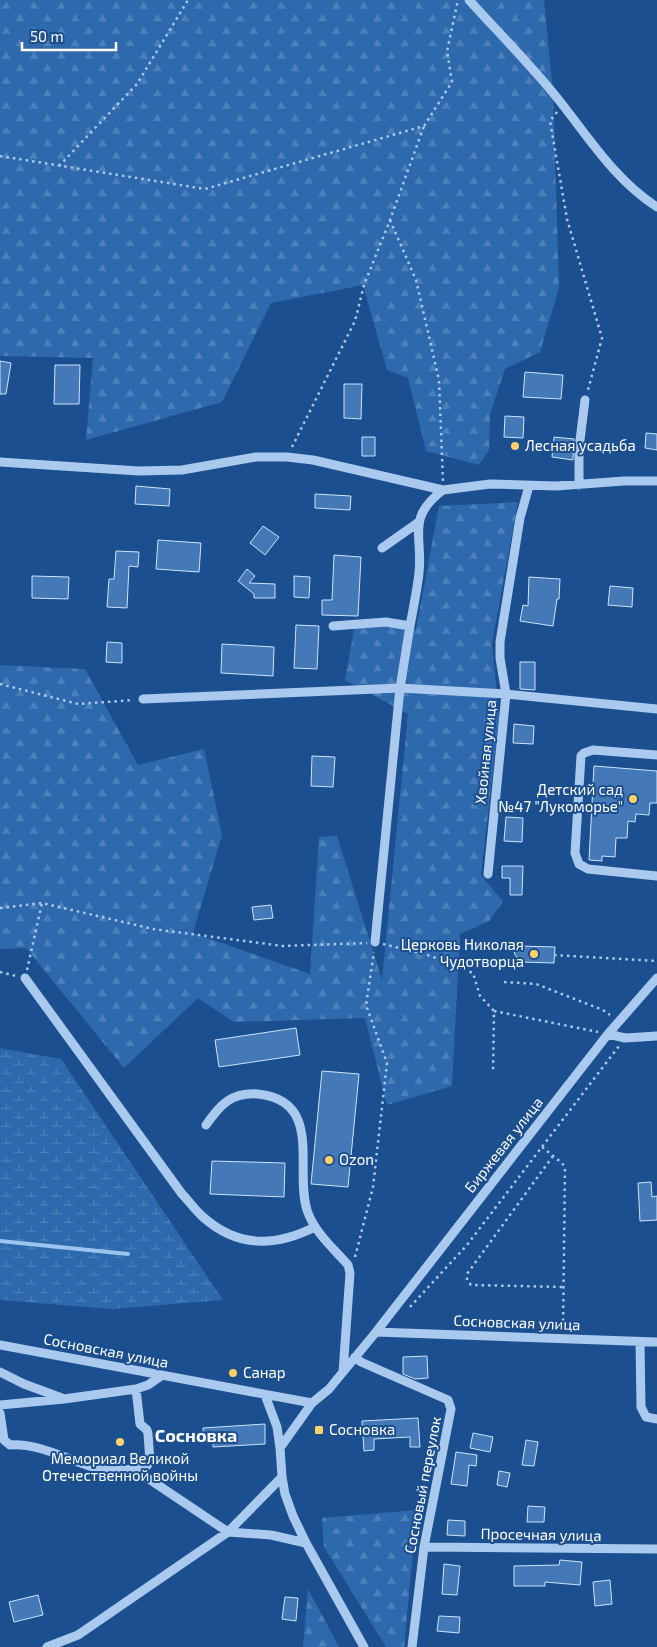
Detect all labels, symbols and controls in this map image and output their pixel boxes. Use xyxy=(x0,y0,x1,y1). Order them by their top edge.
scale bar xyxy=(22,20,116,52)
text: 50 m xyxy=(30,27,64,45)
place label: Лесная усадьба xyxy=(525,436,636,455)
marker: Лесная усадьба xyxy=(509,440,521,452)
street label: Хвойная улица xyxy=(471,699,500,805)
place label: Детский сад №47 "Лукоморье" xyxy=(498,780,623,816)
marker: Детский сад №47 "Лукоморье" xyxy=(627,793,639,805)
place label: Церковь Николая Чудотворца xyxy=(401,935,524,971)
marker: Церковь Николая Чудотворца xyxy=(528,948,540,960)
street label: Биржевая улица xyxy=(460,1093,547,1196)
place label: Ozon xyxy=(339,1150,374,1168)
marker: Ozon xyxy=(323,1154,335,1166)
street label: Сосновская улица xyxy=(453,1311,581,1334)
street label: Сосновская улица xyxy=(42,1329,170,1372)
place label: Санар xyxy=(243,1363,286,1381)
marker: Санар xyxy=(227,1367,239,1379)
street label: Сосновый переулок xyxy=(400,1415,445,1555)
place label: Сосновка xyxy=(329,1420,395,1438)
district label: Сосновка xyxy=(155,1424,237,1446)
marker: Сосновка xyxy=(313,1424,325,1436)
marker: Мемориал Великой Отечественной войны xyxy=(114,1436,126,1448)
place label: Мемориал Великой Отечественной войны xyxy=(42,1449,198,1484)
street label: Просечная улица xyxy=(480,1524,602,1545)

